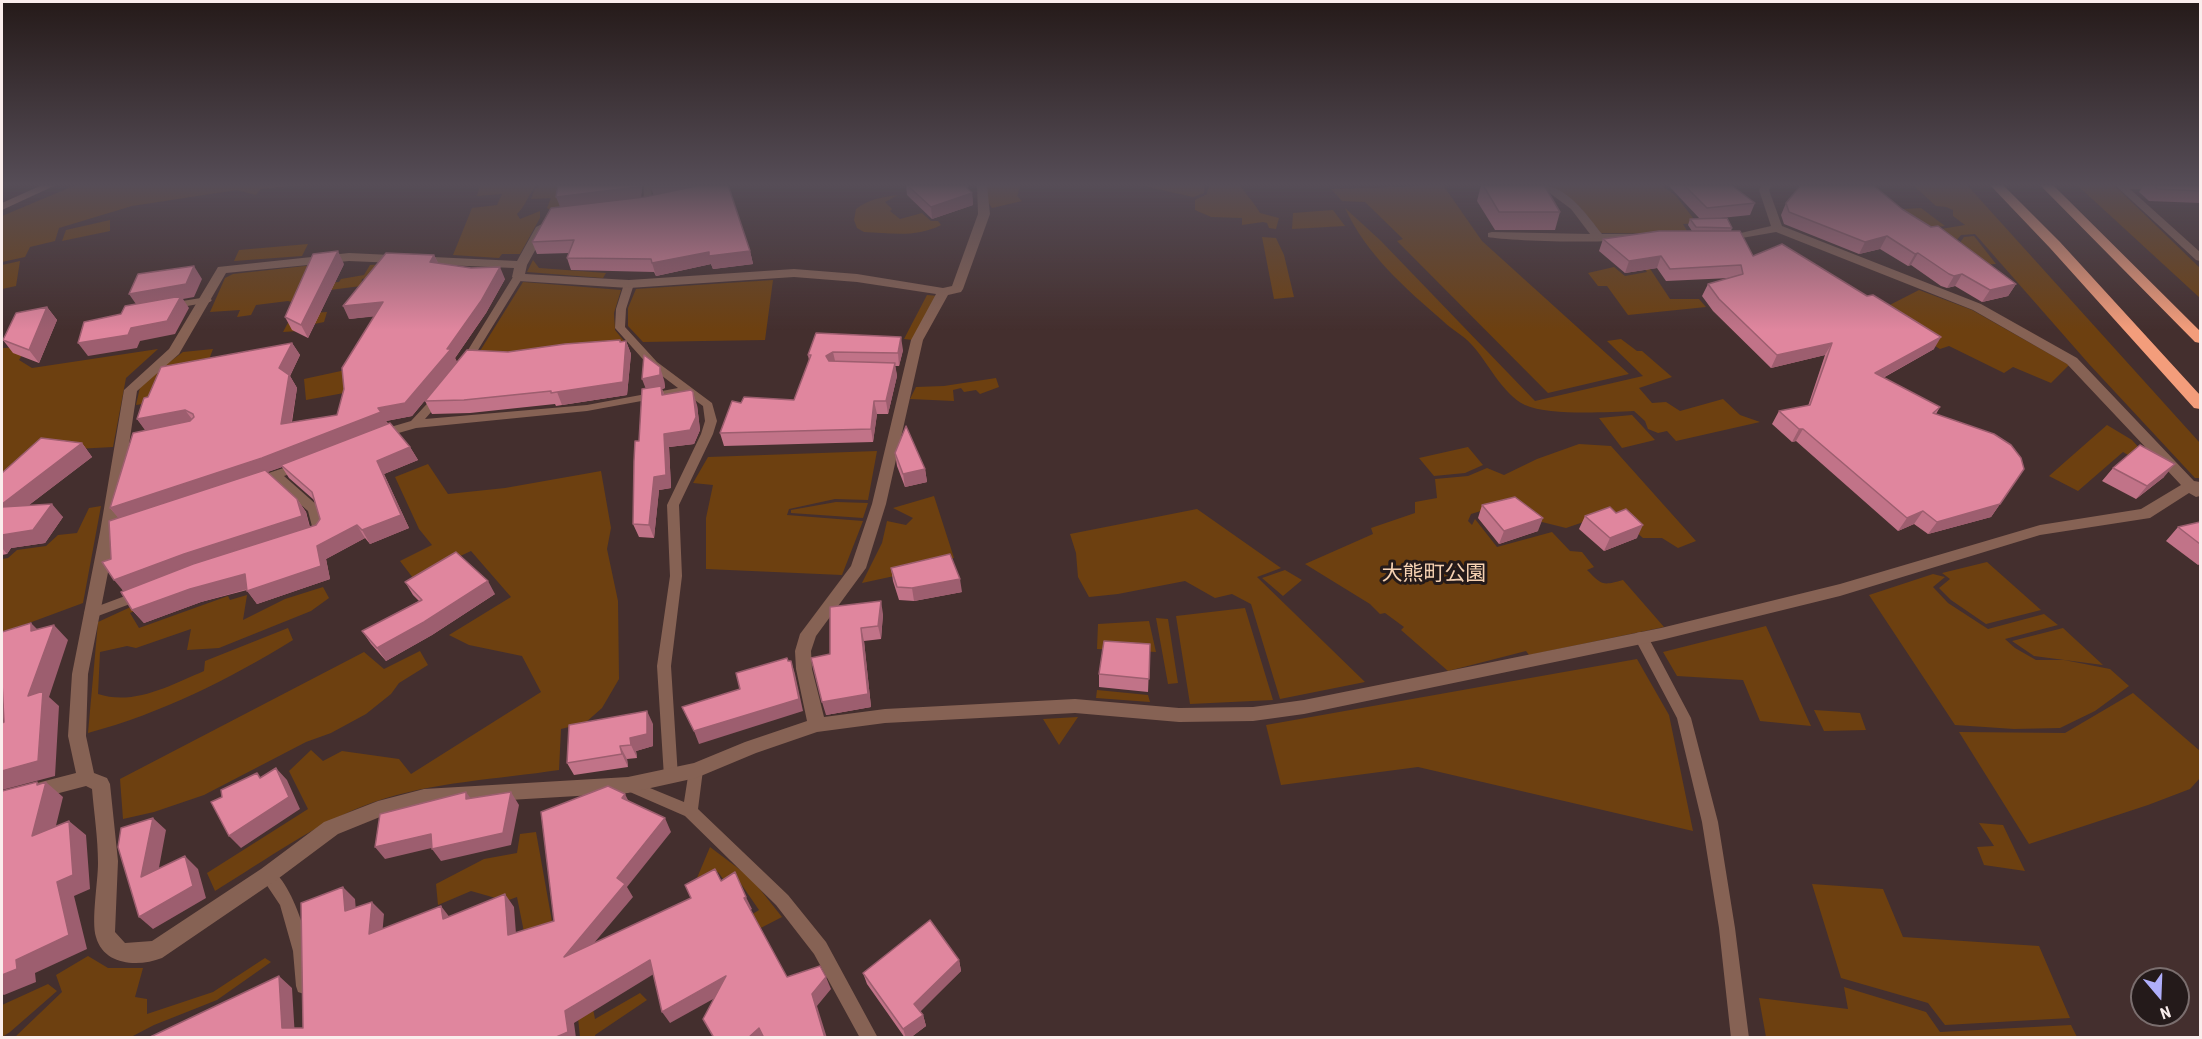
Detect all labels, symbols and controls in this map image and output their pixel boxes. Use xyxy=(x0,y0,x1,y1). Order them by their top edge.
park label: 大熊町公園 xyxy=(1382,562,1486,588)
north arrow xyxy=(2130,967,2190,1027)
text: N xyxy=(2158,1002,2173,1023)

